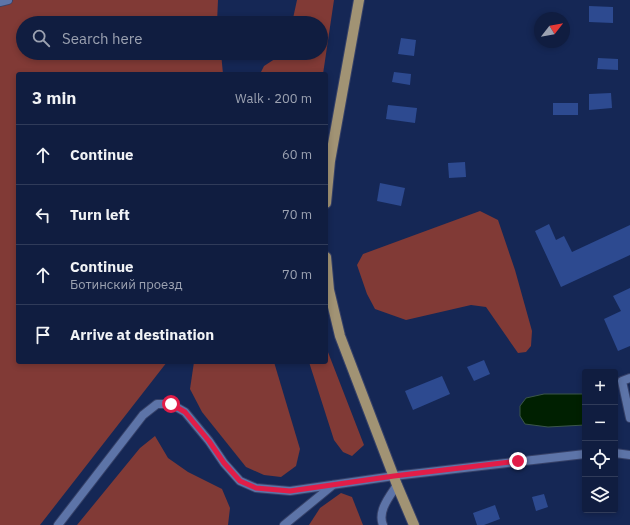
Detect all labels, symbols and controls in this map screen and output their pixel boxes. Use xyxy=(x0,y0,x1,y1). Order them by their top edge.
north arrow xyxy=(534,12,570,48)
search box xyxy=(16,16,328,60)
icon: search xyxy=(30,27,52,49)
text: Search here xyxy=(62,29,142,48)
text: 3 min xyxy=(32,87,76,109)
text: Walk · 200 m xyxy=(235,90,312,107)
icon: ahead xyxy=(32,144,54,166)
text: Continue xyxy=(70,145,134,164)
text: 60 m xyxy=(282,146,312,163)
icon: left xyxy=(32,204,54,226)
text: Turn left xyxy=(70,205,130,224)
text: 70 m xyxy=(282,206,312,223)
text: Continue xyxy=(70,257,134,276)
icon: ahead xyxy=(32,264,54,286)
text: 70 m xyxy=(282,266,312,283)
text: Ботинский проезд xyxy=(70,276,183,293)
icon: arrive xyxy=(32,324,54,346)
text: Arrive at destination xyxy=(70,325,214,344)
map controls xyxy=(582,369,618,513)
button: + xyxy=(582,369,618,405)
route start xyxy=(162,395,180,413)
button: − xyxy=(582,405,618,441)
button: locate xyxy=(582,441,618,477)
route end xyxy=(509,452,527,470)
button: layers xyxy=(582,477,618,513)

